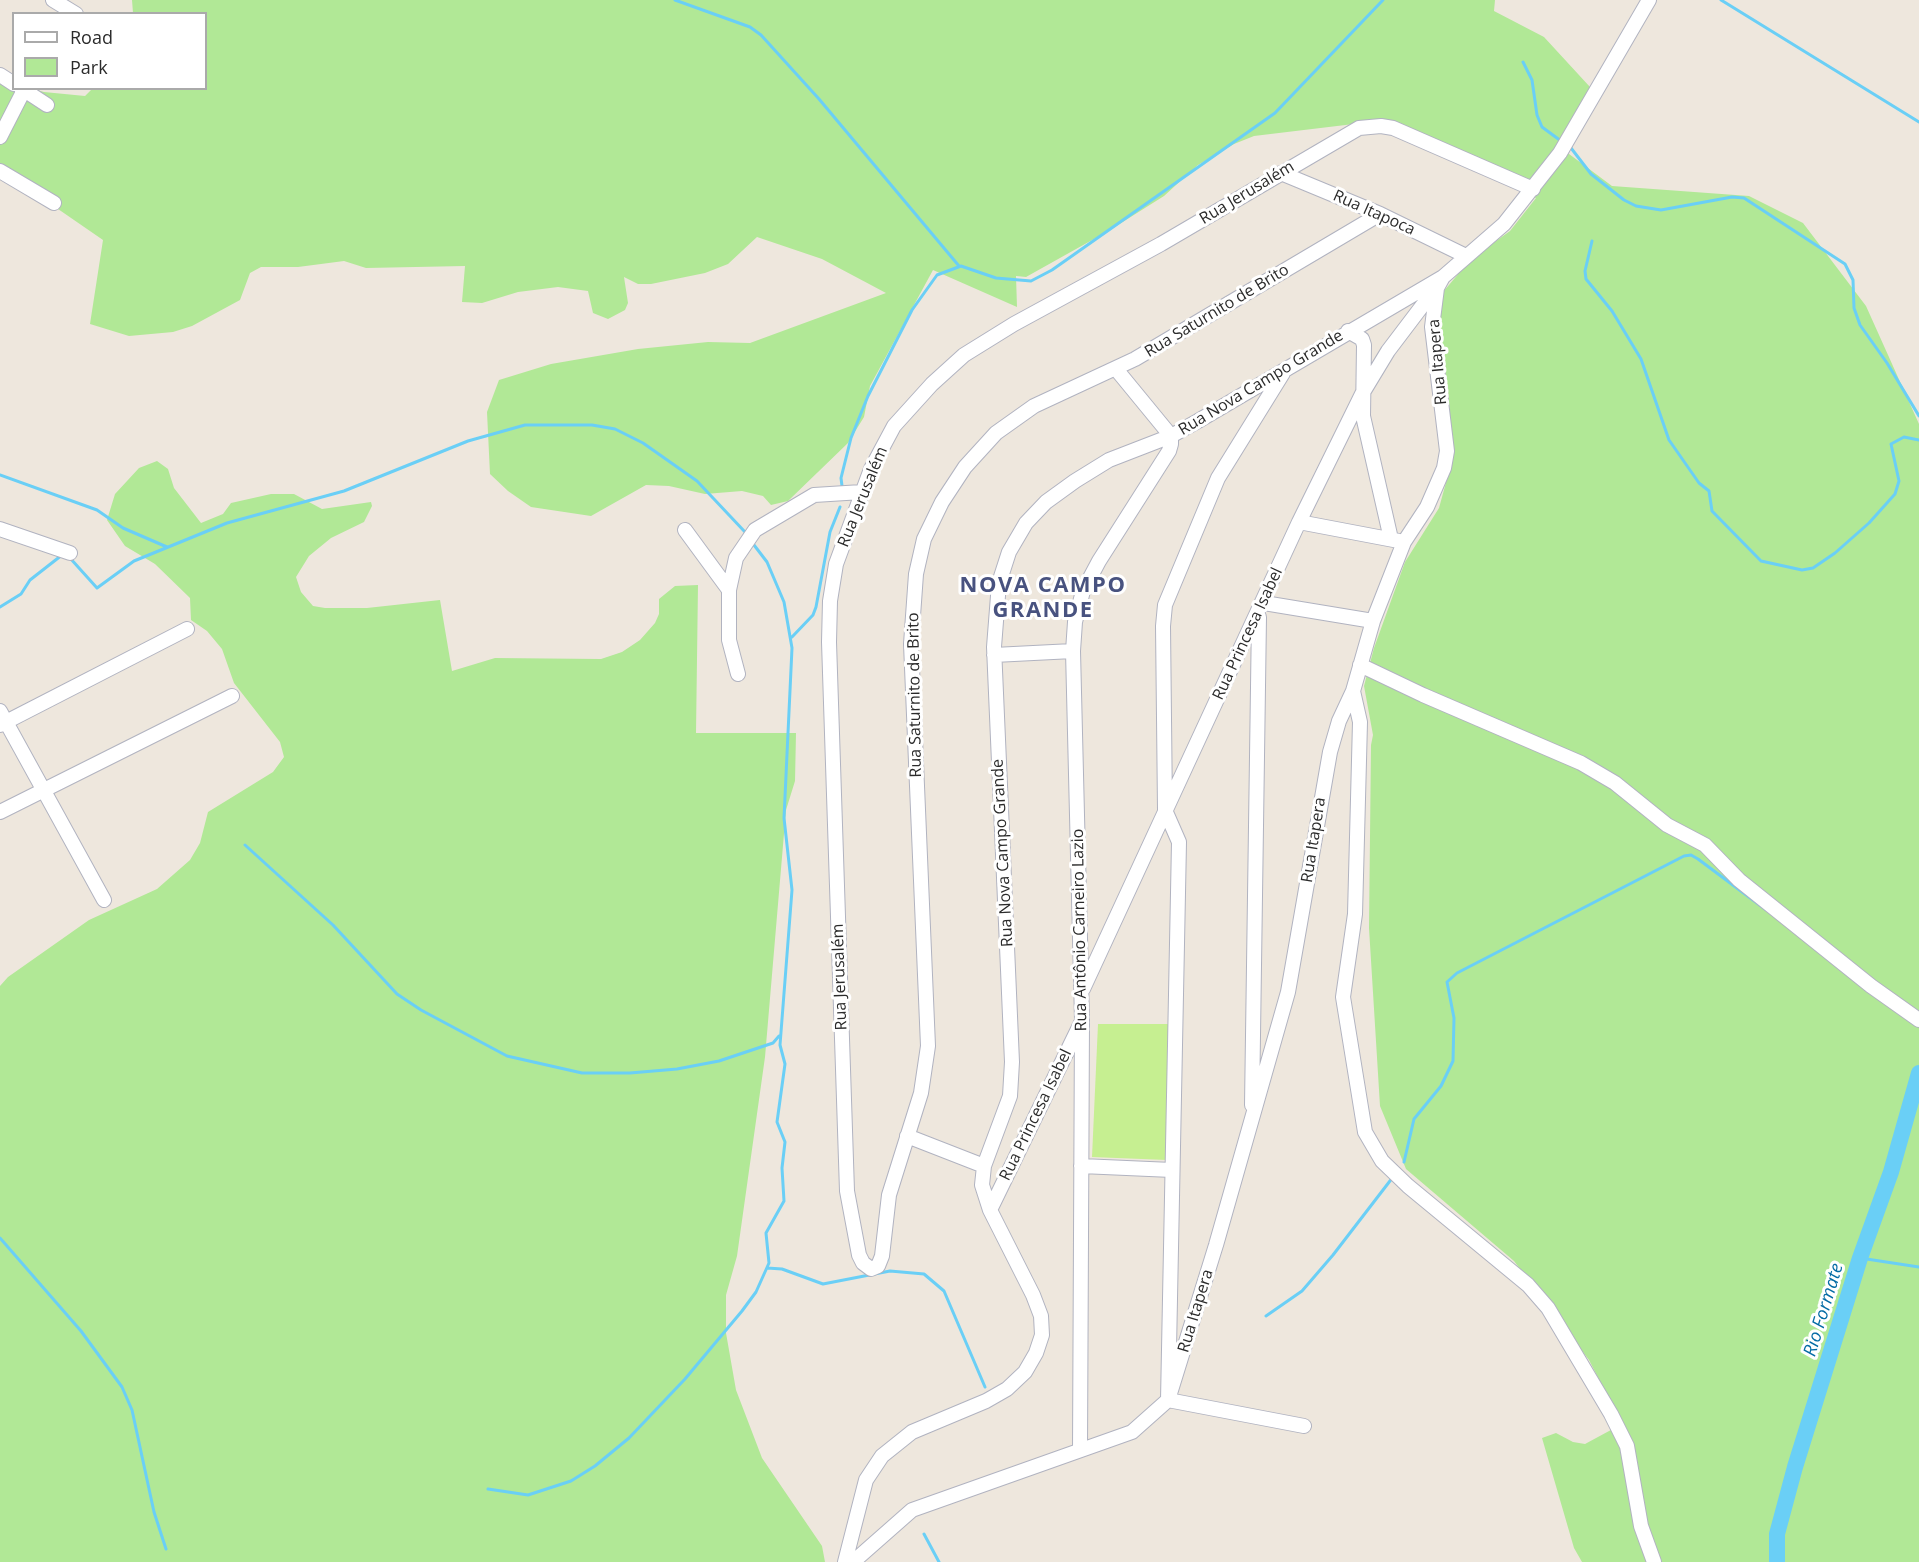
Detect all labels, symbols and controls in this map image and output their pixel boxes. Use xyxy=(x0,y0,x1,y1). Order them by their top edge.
legend xyxy=(12,12,207,90)
text: Road xyxy=(70,25,113,49)
text: Park xyxy=(70,55,108,79)
street label: Rua Jerusalém xyxy=(1196,157,1298,229)
street label: Rua Itapoca xyxy=(1330,186,1418,240)
street label: Rua Saturnito de Brito xyxy=(1141,260,1293,362)
street label: Rua Itapera xyxy=(1425,318,1451,406)
street label: Rua Nova Campo Grande xyxy=(1175,326,1347,440)
street label: Rua Jerusalém xyxy=(834,444,892,550)
street label: Rua Princesa Isabel xyxy=(1209,565,1287,703)
district label: NOVA CAMPO GRANDE xyxy=(960,573,1126,624)
street label: Rua Saturnito de Brito xyxy=(904,612,926,778)
street label: Rua Nova Campo Grande xyxy=(988,758,1018,948)
street label: Rua Itapera xyxy=(1298,796,1330,884)
street label: Rua Antônio Carneiro Lazio xyxy=(1069,829,1091,1031)
street label: Rua Jerusalém xyxy=(829,923,851,1031)
street label: Rua Princesa Isabel xyxy=(996,1046,1076,1184)
water label: Rio Formate xyxy=(1800,1261,1848,1359)
street label: Rua Itapera xyxy=(1174,1267,1218,1355)

